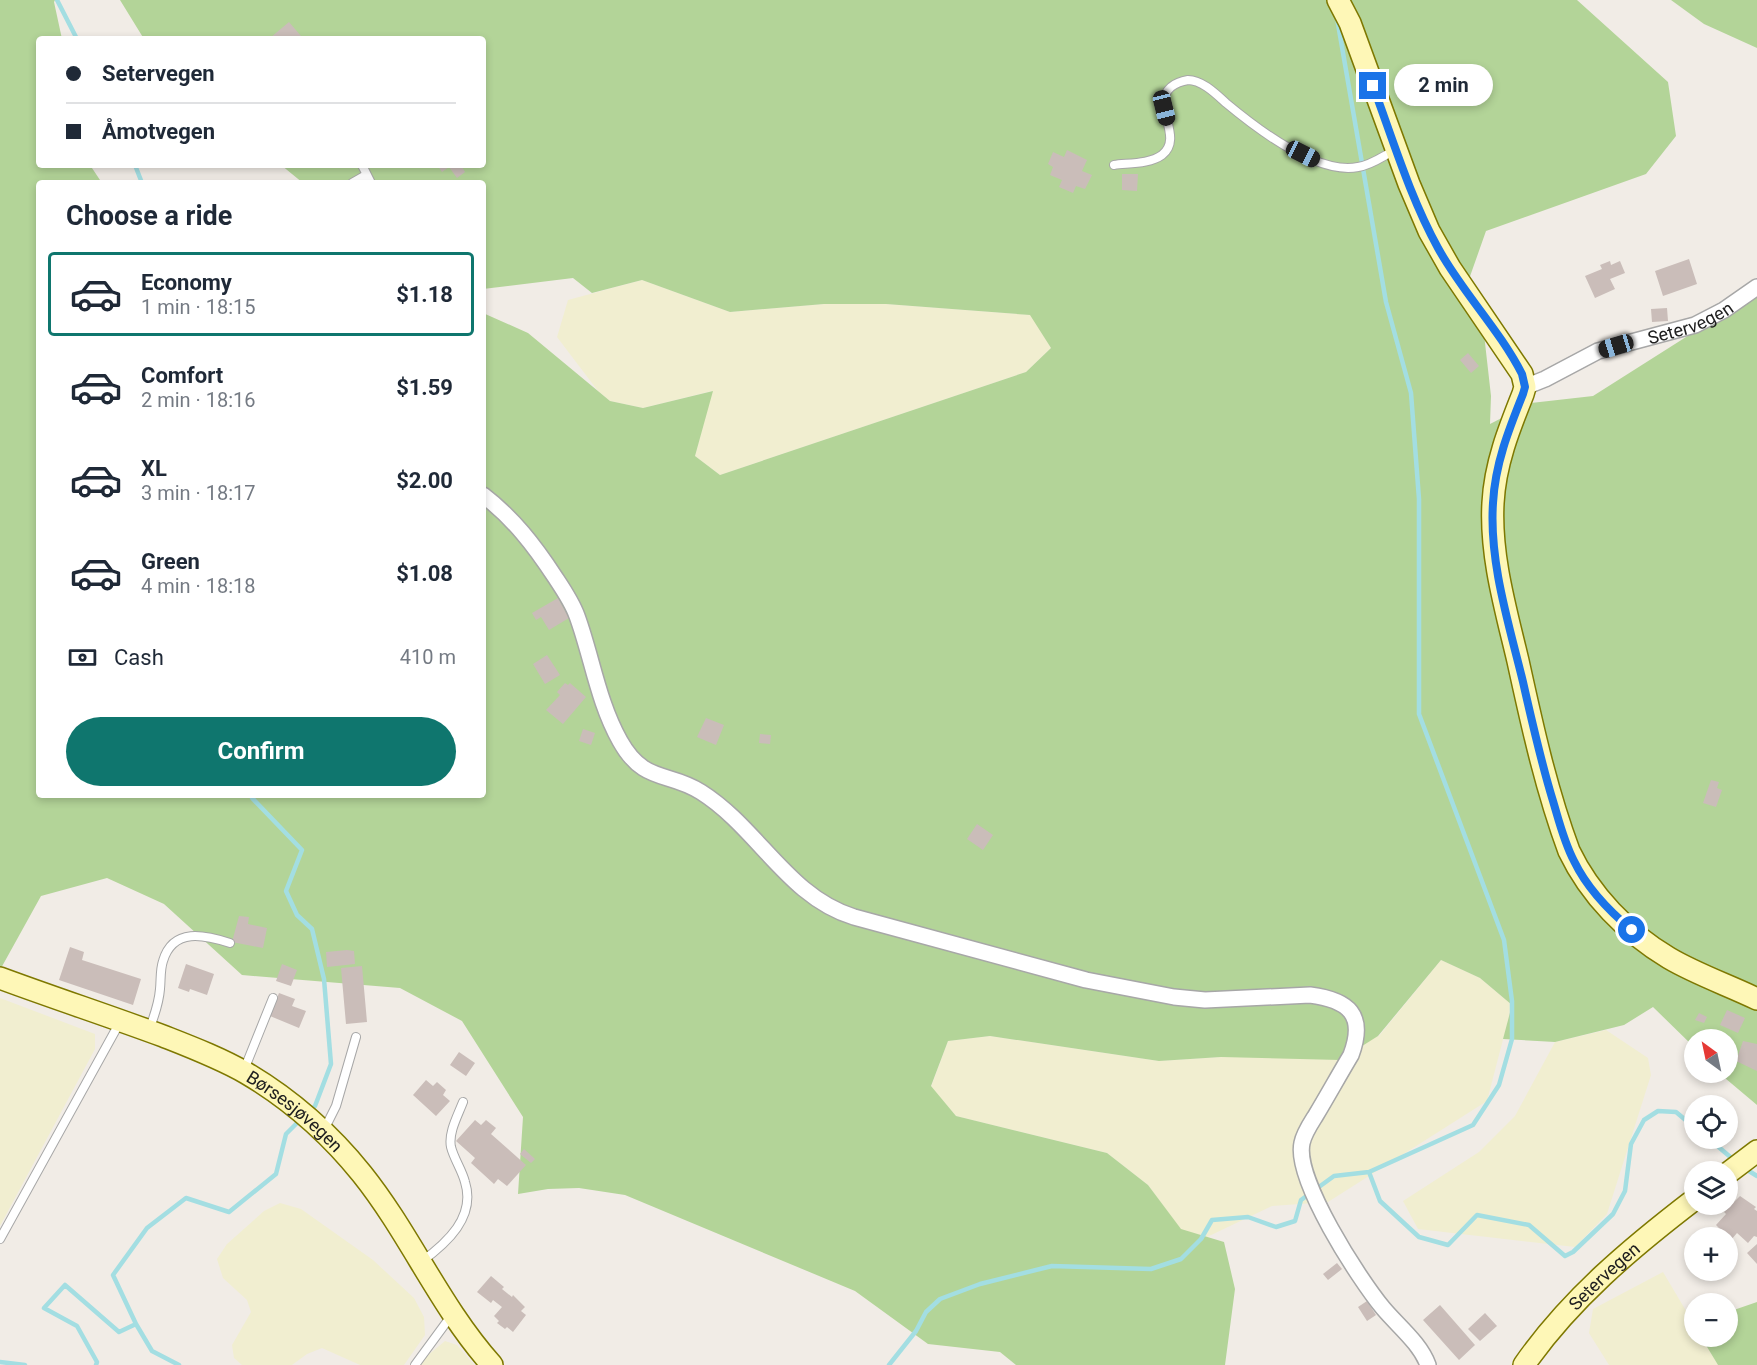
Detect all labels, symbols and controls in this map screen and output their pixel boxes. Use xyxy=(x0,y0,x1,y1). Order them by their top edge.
text: Setervegen xyxy=(102,61,215,86)
callout: 2 min xyxy=(1394,65,1493,107)
route end xyxy=(1359,72,1386,99)
text: 2 min xyxy=(1418,73,1469,97)
car xyxy=(1151,88,1177,128)
text: Åmotvegen xyxy=(102,119,215,144)
car xyxy=(1283,138,1323,170)
text: Choose a ride xyxy=(66,200,232,232)
icon: car xyxy=(69,267,123,321)
text: Economy xyxy=(141,270,232,295)
text: $1.18 xyxy=(396,282,453,307)
text: 1 min · 18:15 xyxy=(141,295,256,319)
street label: Setervegen xyxy=(1645,297,1737,348)
car xyxy=(1596,332,1636,360)
icon: car xyxy=(69,360,123,414)
text: Comfort xyxy=(141,363,223,388)
text: $1.59 xyxy=(396,375,453,400)
text: 2 min · 18:16 xyxy=(141,388,256,412)
icon: car xyxy=(69,453,123,507)
text: XL xyxy=(141,456,167,481)
text: $2.00 xyxy=(396,468,453,493)
text: 3 min · 18:17 xyxy=(141,481,256,505)
icon: car xyxy=(69,546,123,600)
text: Green xyxy=(141,549,200,574)
text: $1.08 xyxy=(396,561,453,586)
text: 4 min · 18:18 xyxy=(141,574,256,598)
icon: cash xyxy=(66,641,99,674)
text: Cash xyxy=(114,645,164,670)
text: 410 m xyxy=(400,645,456,669)
button: Confirm xyxy=(66,717,456,786)
route start xyxy=(1618,916,1645,943)
north arrow xyxy=(1684,1029,1738,1083)
map controls xyxy=(1684,1029,1738,1347)
street label: Børsesjøvegen xyxy=(243,1066,348,1156)
button: locate xyxy=(1684,1095,1738,1149)
button: layers xyxy=(1684,1161,1738,1215)
button: + xyxy=(1684,1227,1738,1281)
street label: Setervegen xyxy=(1564,1237,1644,1314)
button: − xyxy=(1684,1293,1738,1347)

